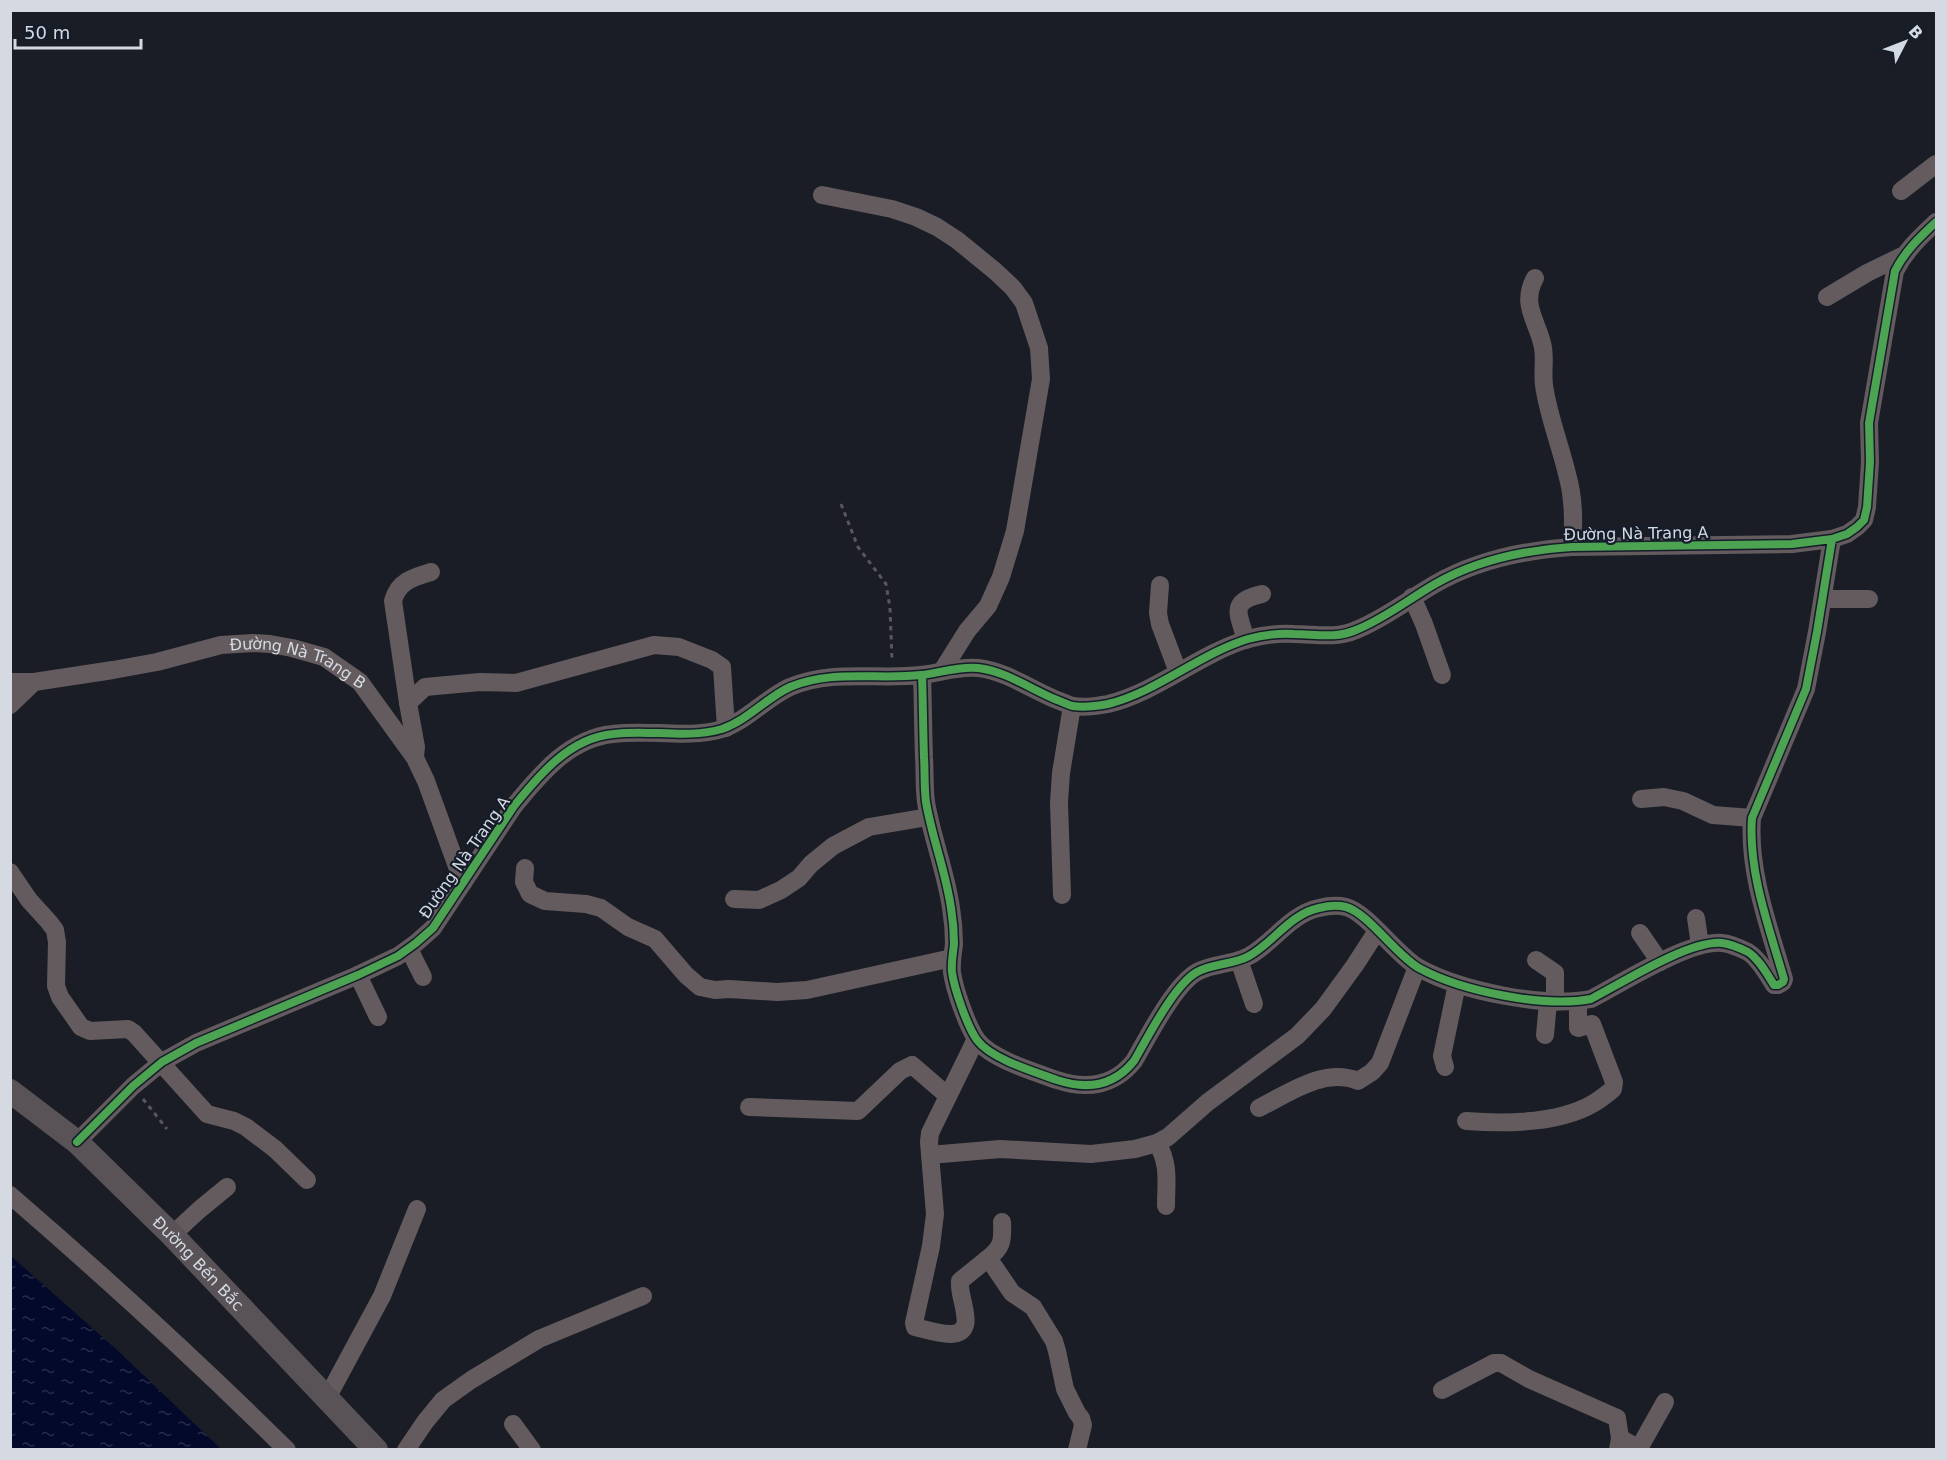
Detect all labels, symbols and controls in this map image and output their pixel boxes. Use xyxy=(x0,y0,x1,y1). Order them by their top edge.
scale bar xyxy=(15,12,141,50)
north arrow xyxy=(1875,12,1935,72)
text: B xyxy=(1905,21,1927,43)
text: 50 m xyxy=(24,22,70,43)
street label: Đường Nà Trang A xyxy=(1564,523,1709,544)
street label: Đường Nà Trang B xyxy=(229,634,369,693)
street label: Đường Nà Trang A xyxy=(415,793,514,922)
street label: Đường Bến Bắc xyxy=(149,1213,248,1315)

